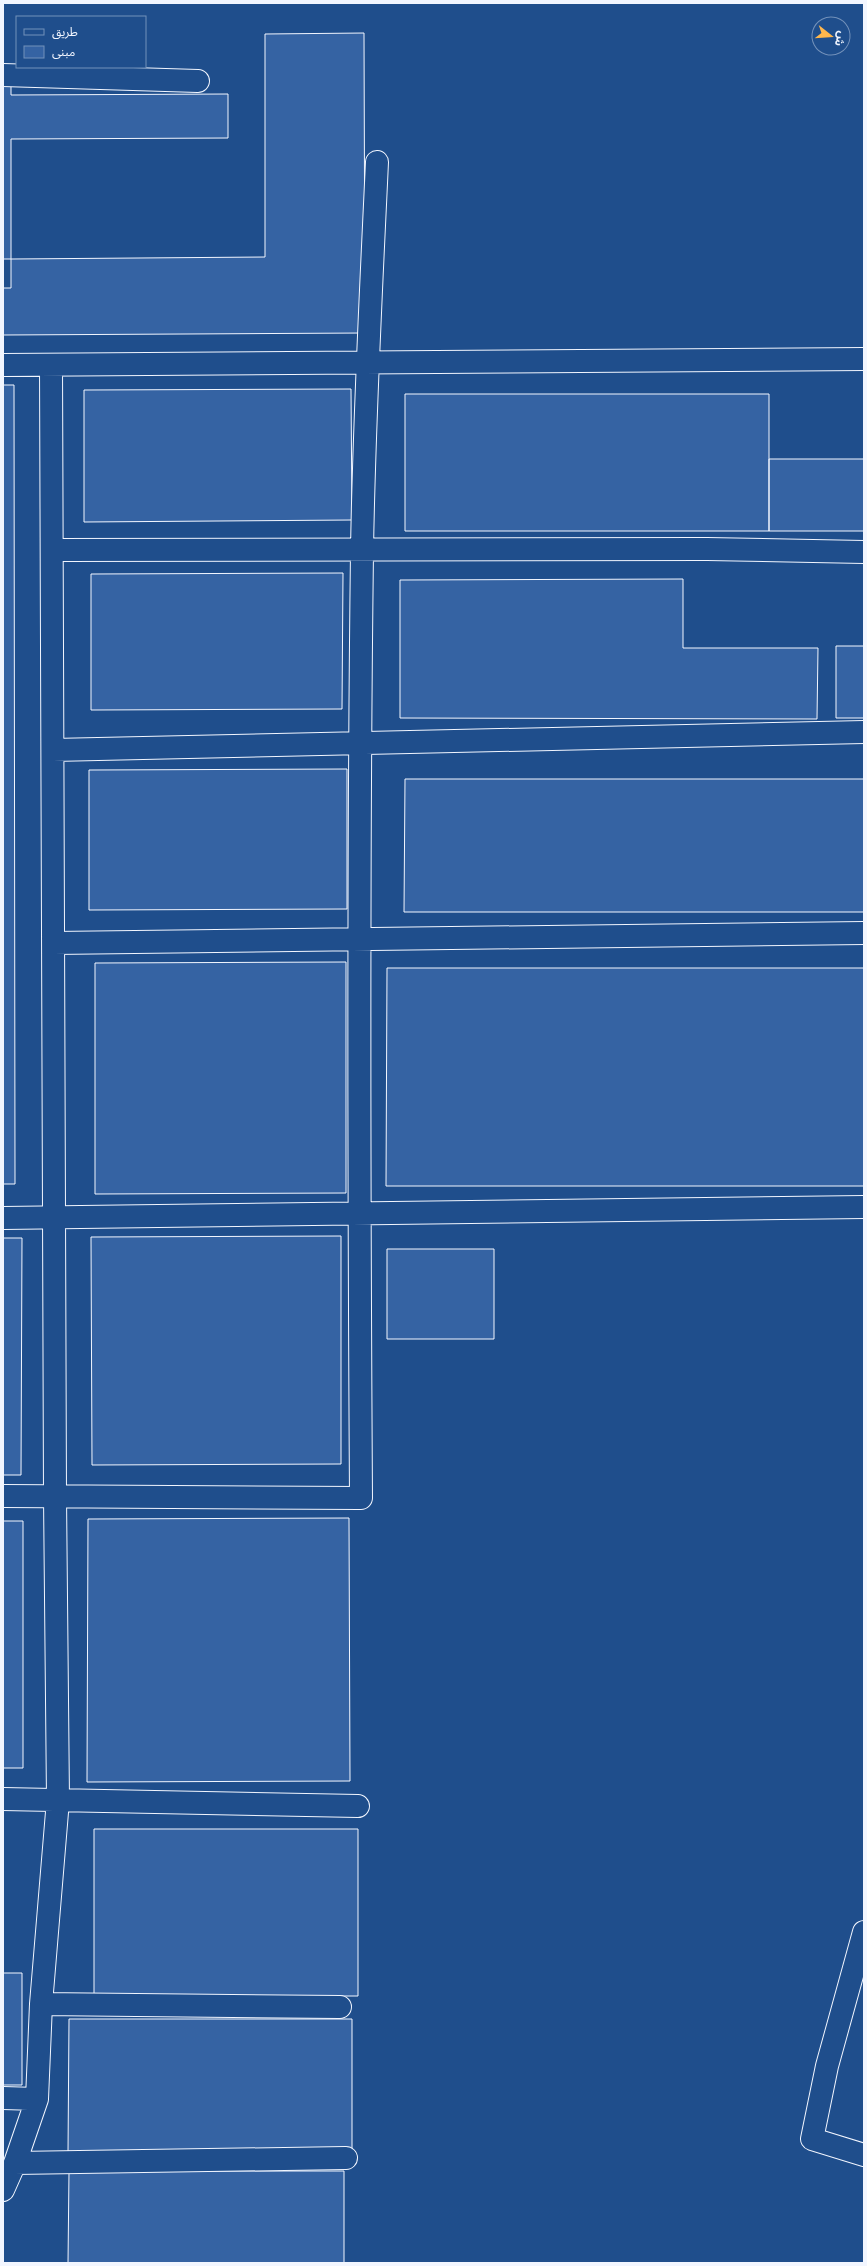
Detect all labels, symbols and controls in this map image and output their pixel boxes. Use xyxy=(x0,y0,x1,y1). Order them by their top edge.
legend xyxy=(16,16,146,68)
north arrow xyxy=(811,16,851,56)
text: طريق xyxy=(52,24,78,40)
text: ش xyxy=(832,30,849,48)
text: مبنى xyxy=(52,44,75,59)

